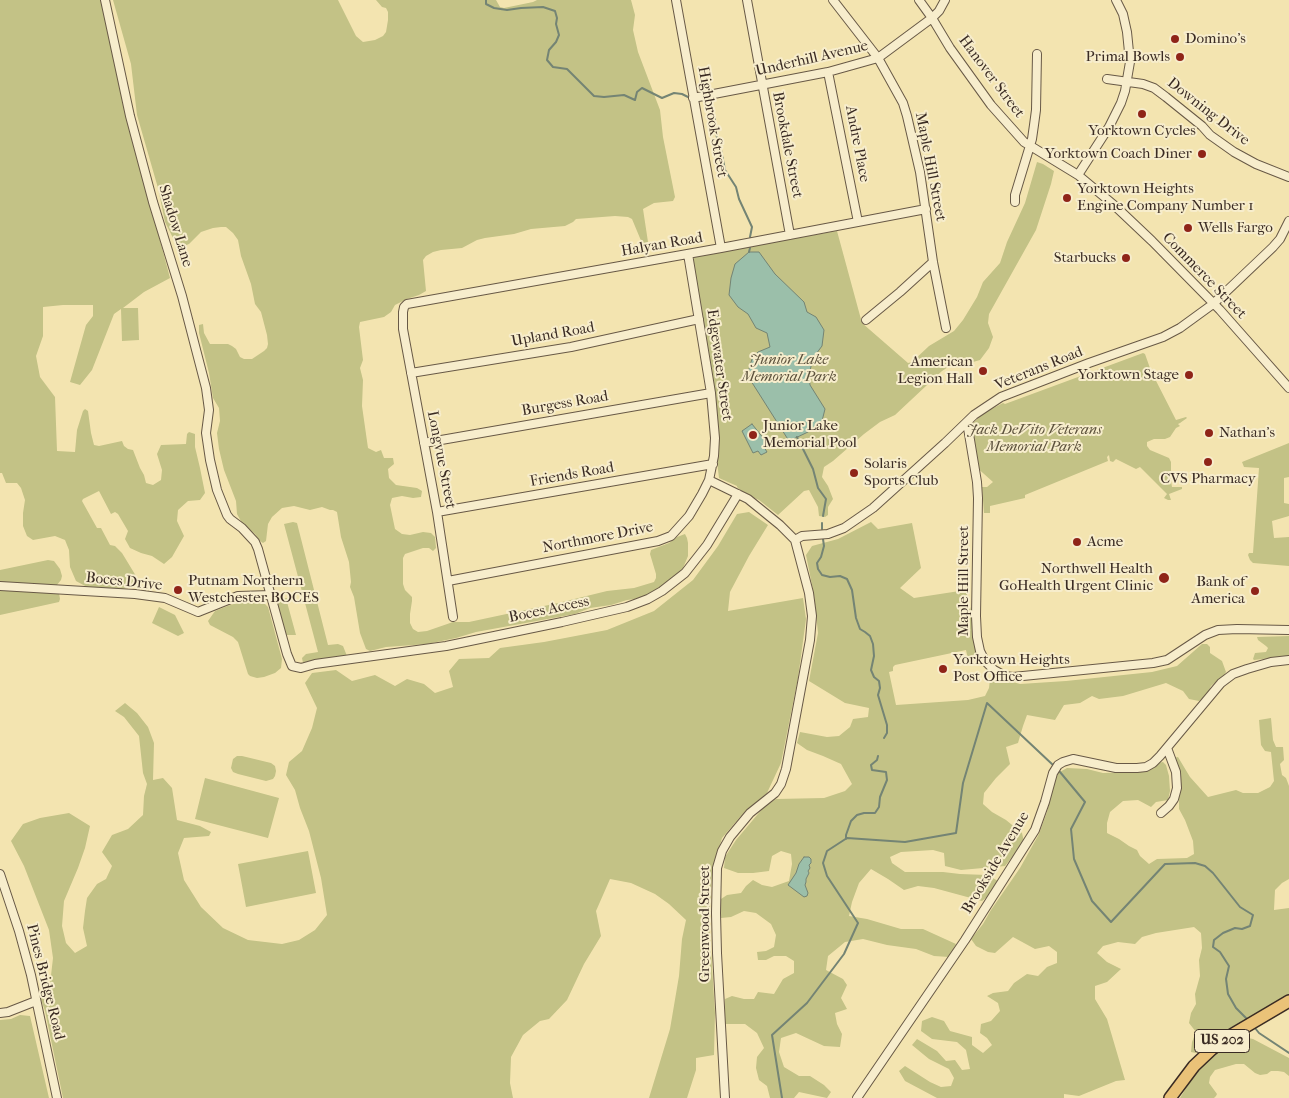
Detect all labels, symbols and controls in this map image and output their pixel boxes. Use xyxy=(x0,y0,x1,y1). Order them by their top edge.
place label: Domino's xyxy=(1185,30,1246,48)
street label: Hanover Street xyxy=(954,32,1028,122)
marker: Domino's xyxy=(1169,33,1181,45)
street label: Underhill Avenue xyxy=(754,37,870,81)
place label: Primal Bowls xyxy=(1086,48,1170,66)
marker: Primal Bowls xyxy=(1174,51,1186,63)
street label: Highbrook Street xyxy=(693,65,731,179)
street label: Downing Drive xyxy=(1163,74,1253,150)
street label: Brookdale Street xyxy=(768,90,806,200)
street label: Andre Place xyxy=(841,104,873,184)
marker: Yorktown Cycles xyxy=(1136,108,1148,120)
street label: Maple Hill Street xyxy=(911,111,949,223)
place label: Yorktown Cycles xyxy=(1088,122,1196,140)
place label: Yorktown Coach Diner xyxy=(1045,145,1192,163)
marker: Yorktown Coach Diner xyxy=(1196,148,1208,160)
place label: Yorktown Heights Engine Company Number 1 xyxy=(1077,180,1254,215)
street label: Shadow Lane xyxy=(154,183,196,269)
marker: Yorktown Heights Engine Company Number 1 xyxy=(1061,192,1073,204)
place label: Wells Fargo xyxy=(1198,219,1273,237)
marker: Wells Fargo xyxy=(1182,222,1194,234)
street label: Halyan Road xyxy=(620,229,704,261)
street label: Commerce Street xyxy=(1158,229,1250,323)
place label: Starbucks xyxy=(1054,249,1116,267)
marker: Starbucks xyxy=(1120,252,1132,264)
street label: Edgewater Street xyxy=(702,308,736,422)
street label: Upland Road xyxy=(510,319,596,351)
street label: Veterans Road xyxy=(992,343,1086,395)
park label: Junior Lake Memorial Park xyxy=(741,351,837,386)
place label: American Legion Hall xyxy=(898,353,973,388)
marker: American Legion Hall xyxy=(977,365,989,377)
place label: Yorktown Stage xyxy=(1077,366,1179,384)
marker: Yorktown Stage xyxy=(1183,369,1195,381)
street label: Burgess Road xyxy=(520,388,610,420)
street label: Longvue Street xyxy=(423,409,459,511)
place label: Junior Lake Memorial Pool xyxy=(763,417,857,452)
park label: Jack DeVito Veterans Memorial Park xyxy=(966,421,1102,456)
place label: Nathan's xyxy=(1219,424,1275,442)
marker: Nathan's xyxy=(1203,427,1215,439)
marker: Junior Lake Memorial Pool xyxy=(747,429,759,441)
place label: Solaris Sports Club xyxy=(864,455,938,490)
marker: CVS Pharmacy xyxy=(1202,456,1214,468)
street label: Friends Road xyxy=(529,459,615,491)
marker: Solaris Sports Club xyxy=(848,467,860,479)
place label: CVS Pharmacy xyxy=(1160,470,1256,488)
street label: Northmore Drive xyxy=(541,518,655,558)
street label: Maple Hill Street xyxy=(955,526,973,636)
place label: Acme xyxy=(1087,533,1123,551)
marker: Acme xyxy=(1071,536,1083,548)
place label: Northwell Health GoHealth Urgent Clinic xyxy=(999,560,1153,595)
street label: Boces Drive xyxy=(85,569,163,595)
marker: Northwell Health GoHealth Urgent Clinic xyxy=(1157,571,1171,585)
place label: Putnam Northern Westchester BOCES xyxy=(188,572,319,607)
place label: Bank of America xyxy=(1191,573,1245,608)
marker: Putnam Northern Westchester BOCES xyxy=(172,584,184,596)
marker: Bank of America xyxy=(1249,585,1261,597)
street label: Boces Access xyxy=(507,593,591,627)
place label: Yorktown Heights Post Office xyxy=(953,651,1070,686)
marker: Yorktown Heights Post Office xyxy=(937,663,949,675)
street label: Brookside Avenue xyxy=(958,809,1034,917)
street label: Greenwood Street xyxy=(696,865,714,983)
street label: Pines Bridge Road xyxy=(22,922,68,1042)
road number: US 202 xyxy=(1194,1030,1250,1052)

